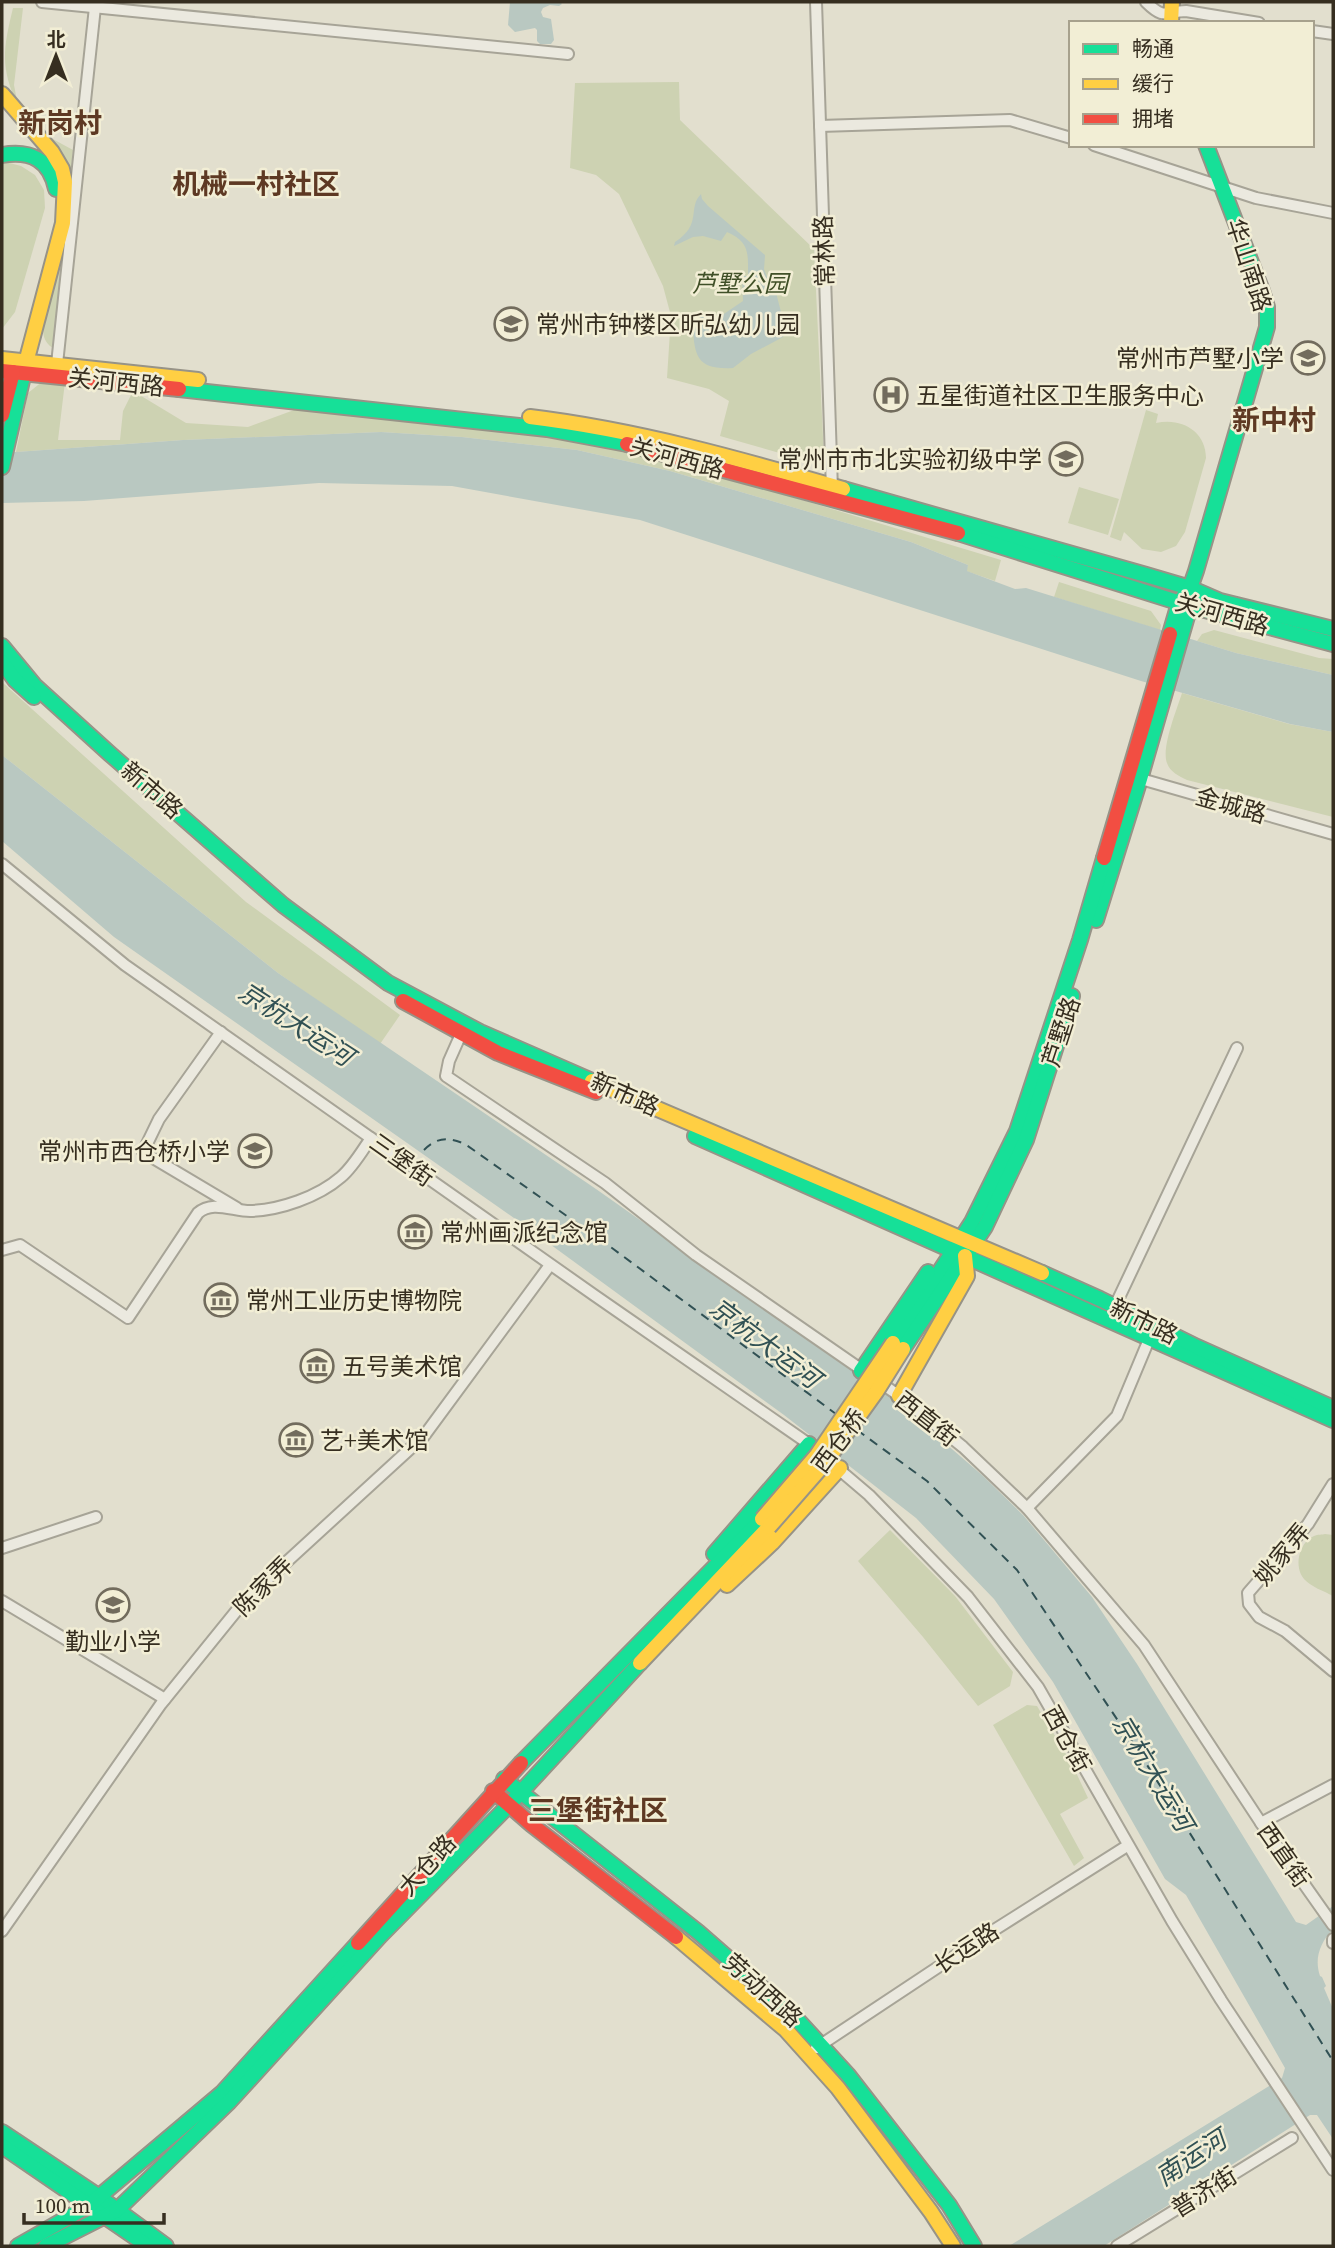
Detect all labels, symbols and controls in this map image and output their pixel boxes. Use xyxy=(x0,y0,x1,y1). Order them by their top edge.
north arrow xyxy=(21,21,91,91)
legend xyxy=(1069,21,1314,147)
text: 北 xyxy=(46,26,66,52)
text: 畅通 xyxy=(1132,34,1174,63)
text: 缓行 xyxy=(1132,69,1174,98)
district label: 新岗村 xyxy=(18,104,102,142)
text: 拥堵 xyxy=(1132,104,1174,133)
district label: 机械一村社区 xyxy=(172,165,340,203)
street label: 常林路 xyxy=(806,214,842,288)
street label: 华山南路 xyxy=(1218,214,1280,316)
park label: 芦墅公园 xyxy=(692,267,791,300)
school or university icon: 常州市钟楼区昕弘幼儿园 xyxy=(492,305,530,343)
place label: 常州市钟楼区昕弘幼儿园 xyxy=(536,308,800,341)
school or university icon: 常州市芦墅小学 xyxy=(1289,339,1327,377)
place label: 常州市芦墅小学 xyxy=(1116,342,1284,375)
street label: 关河西路 xyxy=(67,361,165,403)
hospital icon: 五星街道社区卫生服务中心 xyxy=(872,376,910,414)
place label: 五星街道社区卫生服务中心 xyxy=(916,379,1204,412)
district label: 新中村 xyxy=(1232,401,1316,439)
street label: 关河西路 xyxy=(626,430,728,486)
school or university icon: 常州市市北实验初级中学 xyxy=(1047,440,1085,478)
place label: 常州市市北实验初级中学 xyxy=(778,443,1042,476)
street label: 关河西路 xyxy=(1171,585,1273,643)
street label: 新市路 xyxy=(114,754,190,826)
street label: 金城路 xyxy=(1192,779,1270,831)
water label: 京杭大运河 xyxy=(232,973,365,1077)
street label: 芦墅路 xyxy=(1034,993,1088,1071)
street label: 新市路 xyxy=(585,1064,665,1124)
street label: 三堡街 xyxy=(363,1126,441,1194)
school or university icon: 常州市西仓桥小学 xyxy=(236,1132,274,1170)
place label: 常州市西仓桥小学 xyxy=(38,1135,230,1168)
museum icon: 常州画派纪念馆 xyxy=(396,1213,434,1251)
place label: 常州画派纪念馆 xyxy=(440,1216,608,1249)
museum icon: 常州工业历史博物院 xyxy=(202,1281,240,1319)
place label: 常州工业历史博物院 xyxy=(246,1284,462,1317)
water label: 京杭大运河 xyxy=(702,1290,832,1399)
street label: 新市路 xyxy=(1104,1290,1184,1352)
museum icon: 五号美术馆 xyxy=(298,1347,336,1385)
place label: 五号美术馆 xyxy=(342,1350,462,1383)
street label: 西直街 xyxy=(888,1384,966,1454)
street label: 西仓桥 xyxy=(804,1402,874,1480)
museum icon: 艺+美术馆 xyxy=(277,1421,315,1459)
place label: 艺+美术馆 xyxy=(320,1424,429,1457)
street label: 姚家弄 xyxy=(1246,1516,1318,1592)
street label: 陈家弄 xyxy=(226,1549,300,1623)
school or university icon: 勤业小学 xyxy=(94,1586,132,1624)
place label: 勤业小学 xyxy=(65,1625,161,1658)
street label: 西仓街 xyxy=(1035,1700,1099,1778)
water label: 京杭大运河 xyxy=(1104,1708,1204,1842)
district label: 三堡街社区 xyxy=(528,1791,668,1829)
street label: 西直街 xyxy=(1250,1816,1318,1894)
street label: 大仓路 xyxy=(391,1827,463,1903)
street label: 长运路 xyxy=(927,1915,1005,1981)
street label: 劳动西路 xyxy=(716,1946,810,2034)
water label: 南运河 xyxy=(1148,2119,1238,2194)
street label: 普济街 xyxy=(1165,2159,1243,2225)
scale bar xyxy=(24,2182,164,2226)
text: 100 m xyxy=(35,2191,90,2220)

